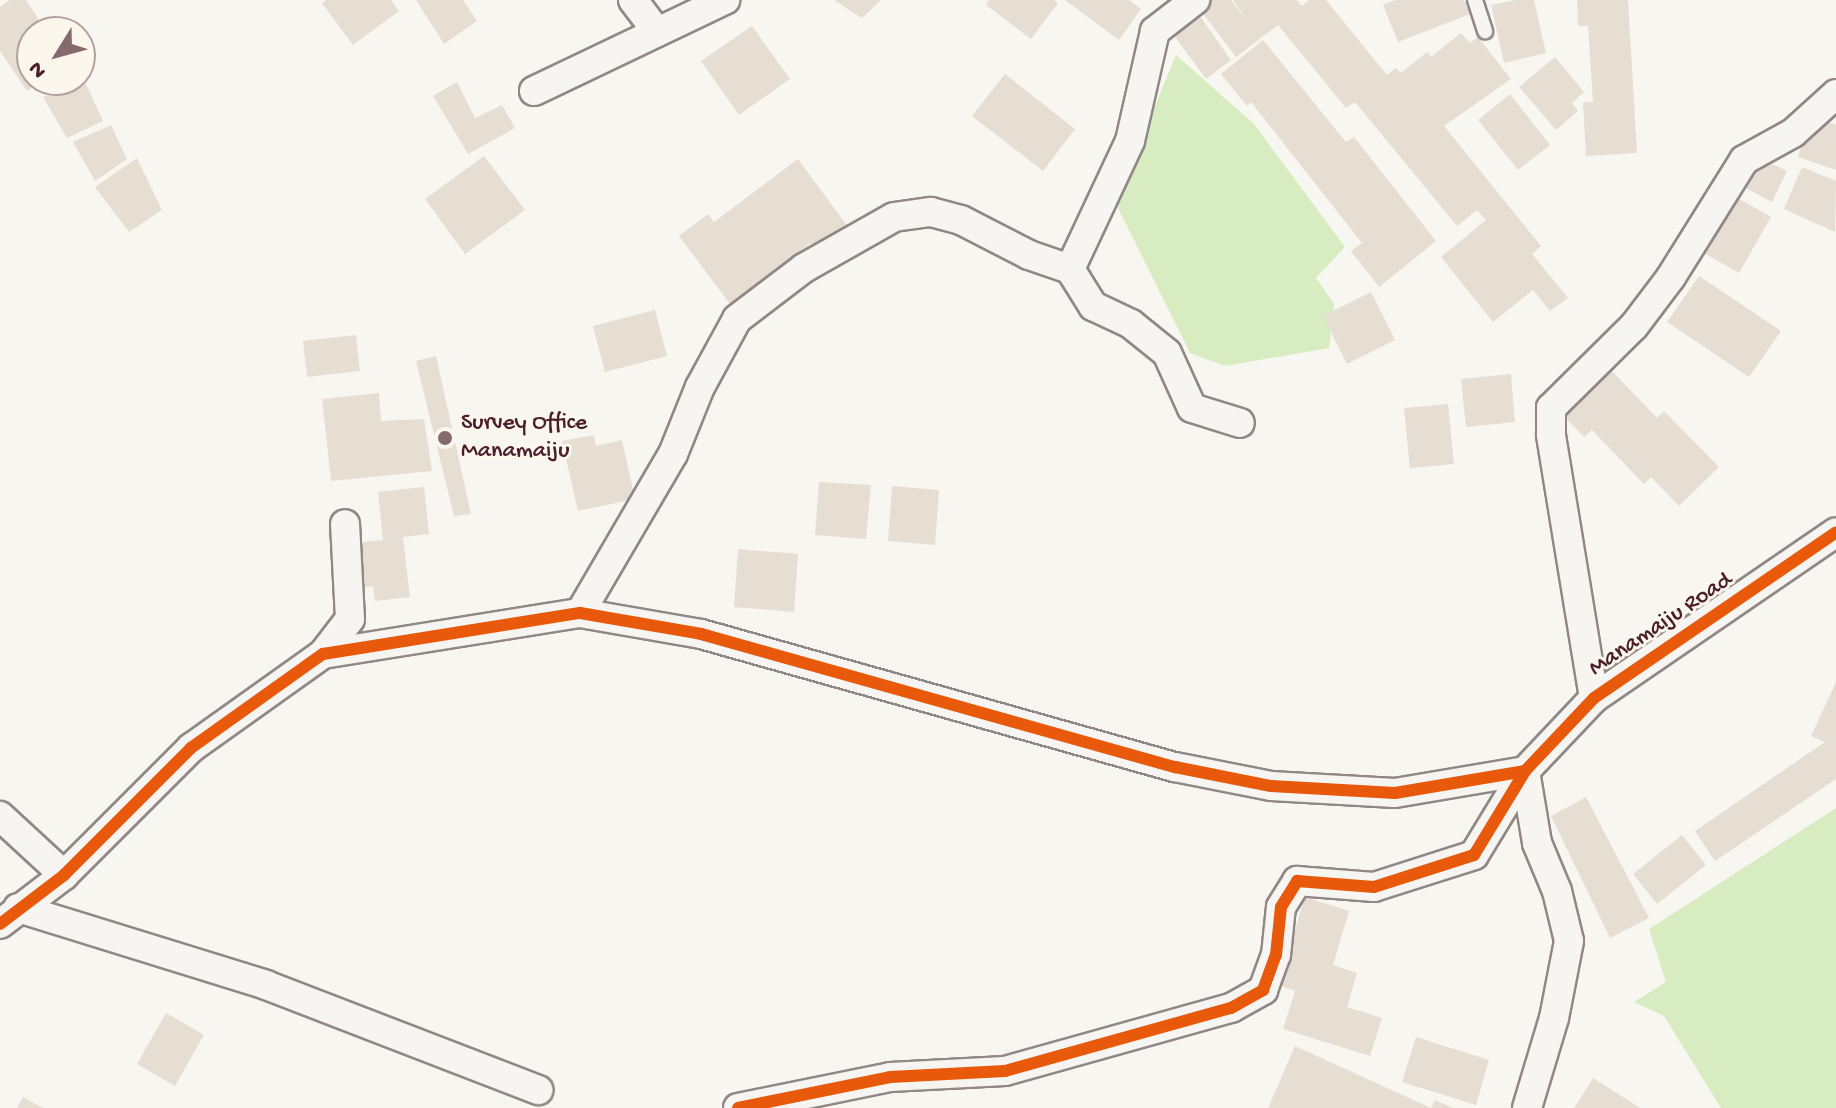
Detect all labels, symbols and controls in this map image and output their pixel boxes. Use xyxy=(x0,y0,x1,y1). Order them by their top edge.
north arrow xyxy=(16,16,96,96)
text: N xyxy=(24,56,53,83)
place label: Survey Office Manamaiju xyxy=(461,410,587,466)
marker: Survey Office Manamaiju xyxy=(436,429,454,447)
street label: Manamaiju Road xyxy=(1584,566,1738,684)

